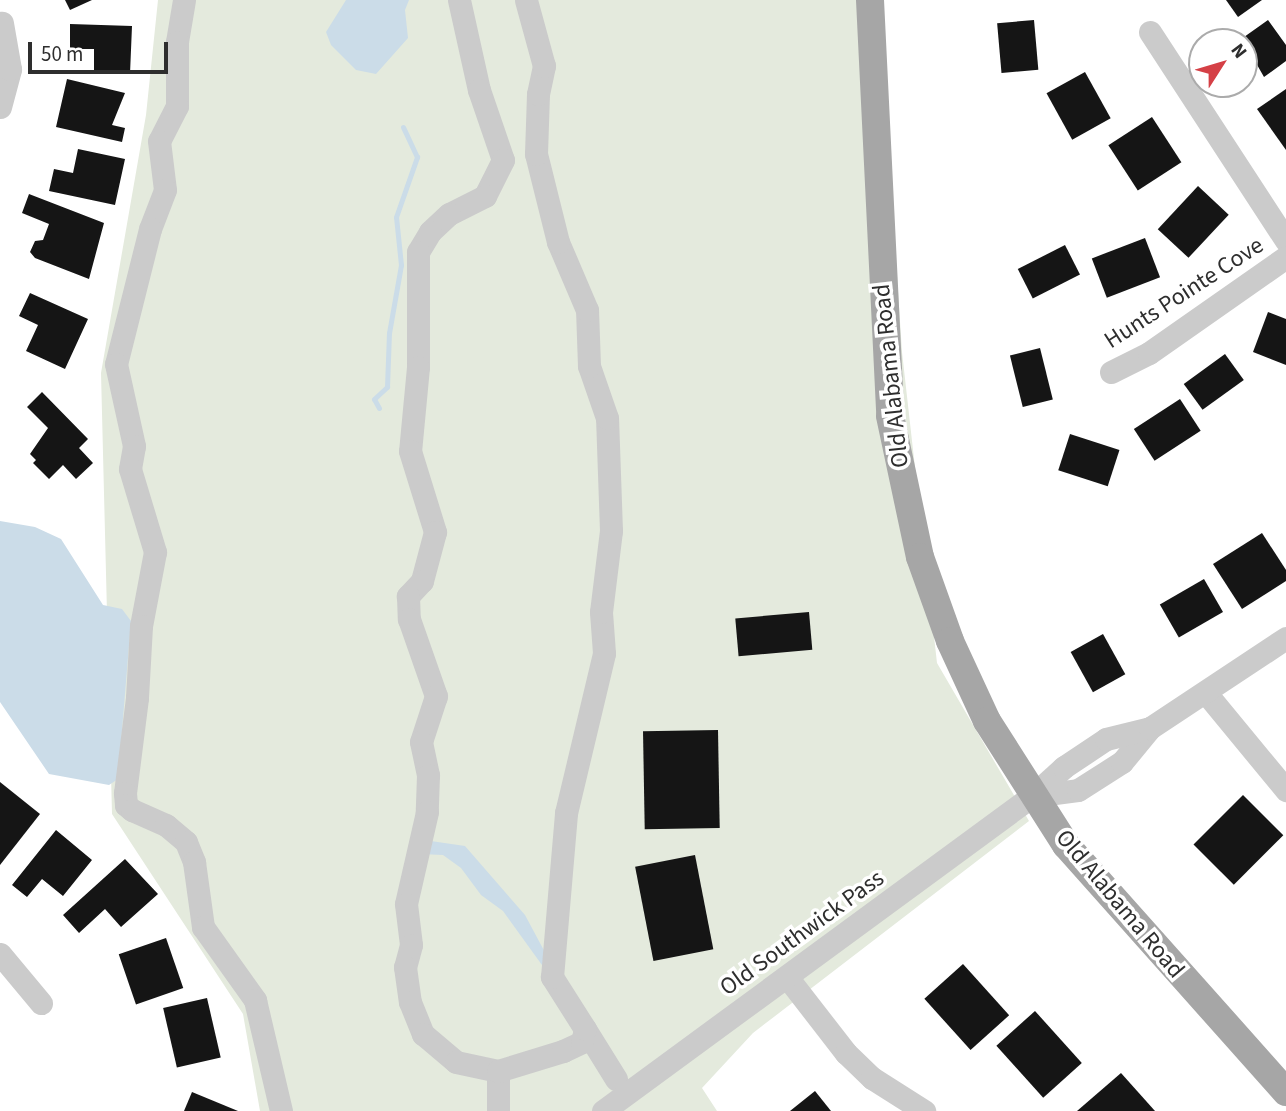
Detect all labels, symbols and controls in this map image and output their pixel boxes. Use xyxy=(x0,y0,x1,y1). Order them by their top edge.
scale bar xyxy=(32,28,172,72)
north arrow xyxy=(1188,28,1258,98)
text: N xyxy=(1224,38,1253,64)
text: 50 m xyxy=(41,39,83,69)
street label: Hunts Pointe Cove xyxy=(1099,231,1269,355)
street label: Old Alabama Road xyxy=(867,283,915,469)
street label: Old Alabama Road xyxy=(1050,824,1190,984)
street label: Old Southwick Pass xyxy=(714,864,890,1002)

